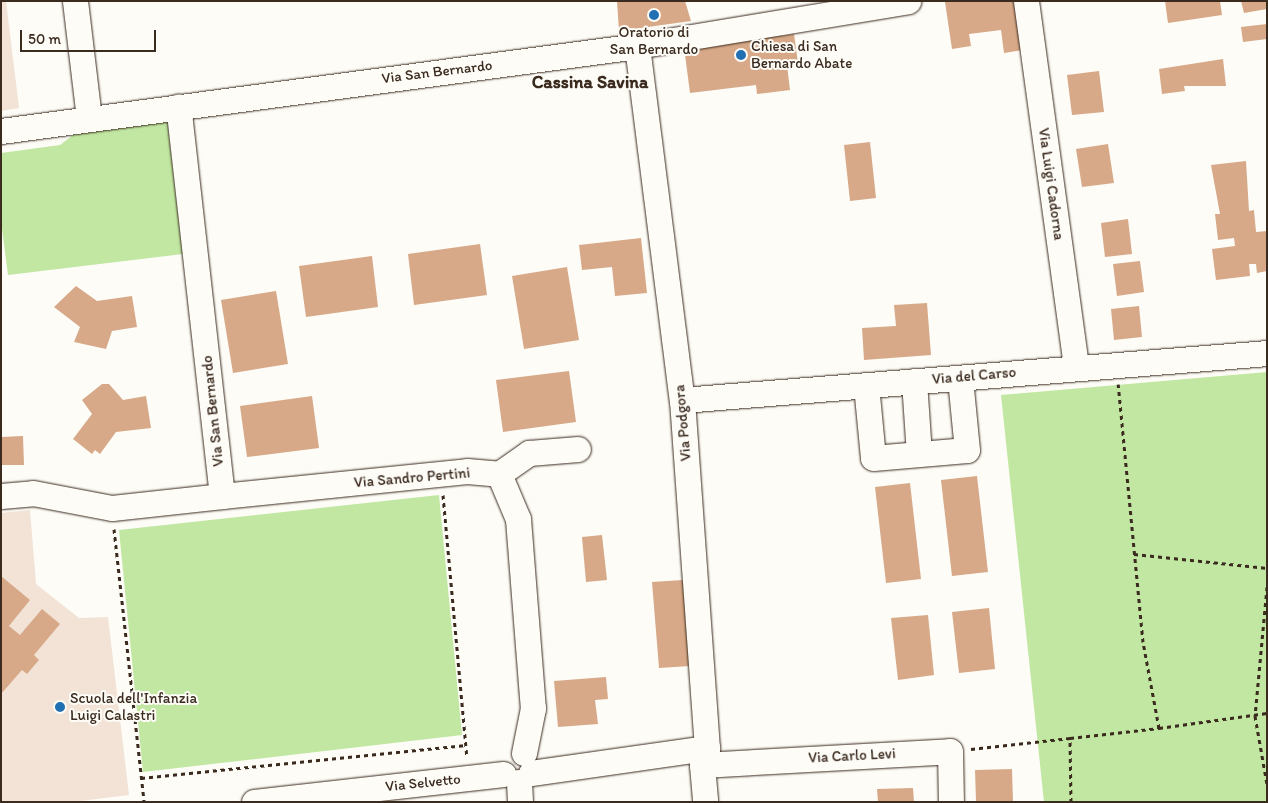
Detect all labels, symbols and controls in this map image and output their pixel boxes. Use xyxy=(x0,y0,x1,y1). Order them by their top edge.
marker: Oratorio di San Bernardo xyxy=(648,9,660,21)
scale bar xyxy=(22,20,159,52)
place label: Oratorio di San Bernardo xyxy=(610,23,698,58)
text: 50 m xyxy=(28,30,61,48)
place label: Chiesa di San Bernardo Abate xyxy=(751,37,852,72)
marker: Chiesa di San Bernardo Abate xyxy=(735,49,747,61)
street label: Via San Bernardo xyxy=(381,56,493,88)
district label: Cassina Savina xyxy=(532,71,648,93)
street label: Via Luigi Cadorna xyxy=(1034,127,1068,241)
street label: Via San Bernardo xyxy=(198,355,228,467)
street label: Via del Carso xyxy=(931,363,1017,389)
street label: Via Podgora xyxy=(671,384,695,462)
street label: Via Sandro Pertini xyxy=(353,464,471,492)
place label: Scuola dell'Infanzia Luigi Calastri xyxy=(70,689,198,724)
marker: Scuola dell'Infanzia Luigi Calastri xyxy=(54,701,66,713)
street label: Via Carlo Levi xyxy=(808,745,896,767)
street label: Via Selvetto xyxy=(384,770,462,796)

